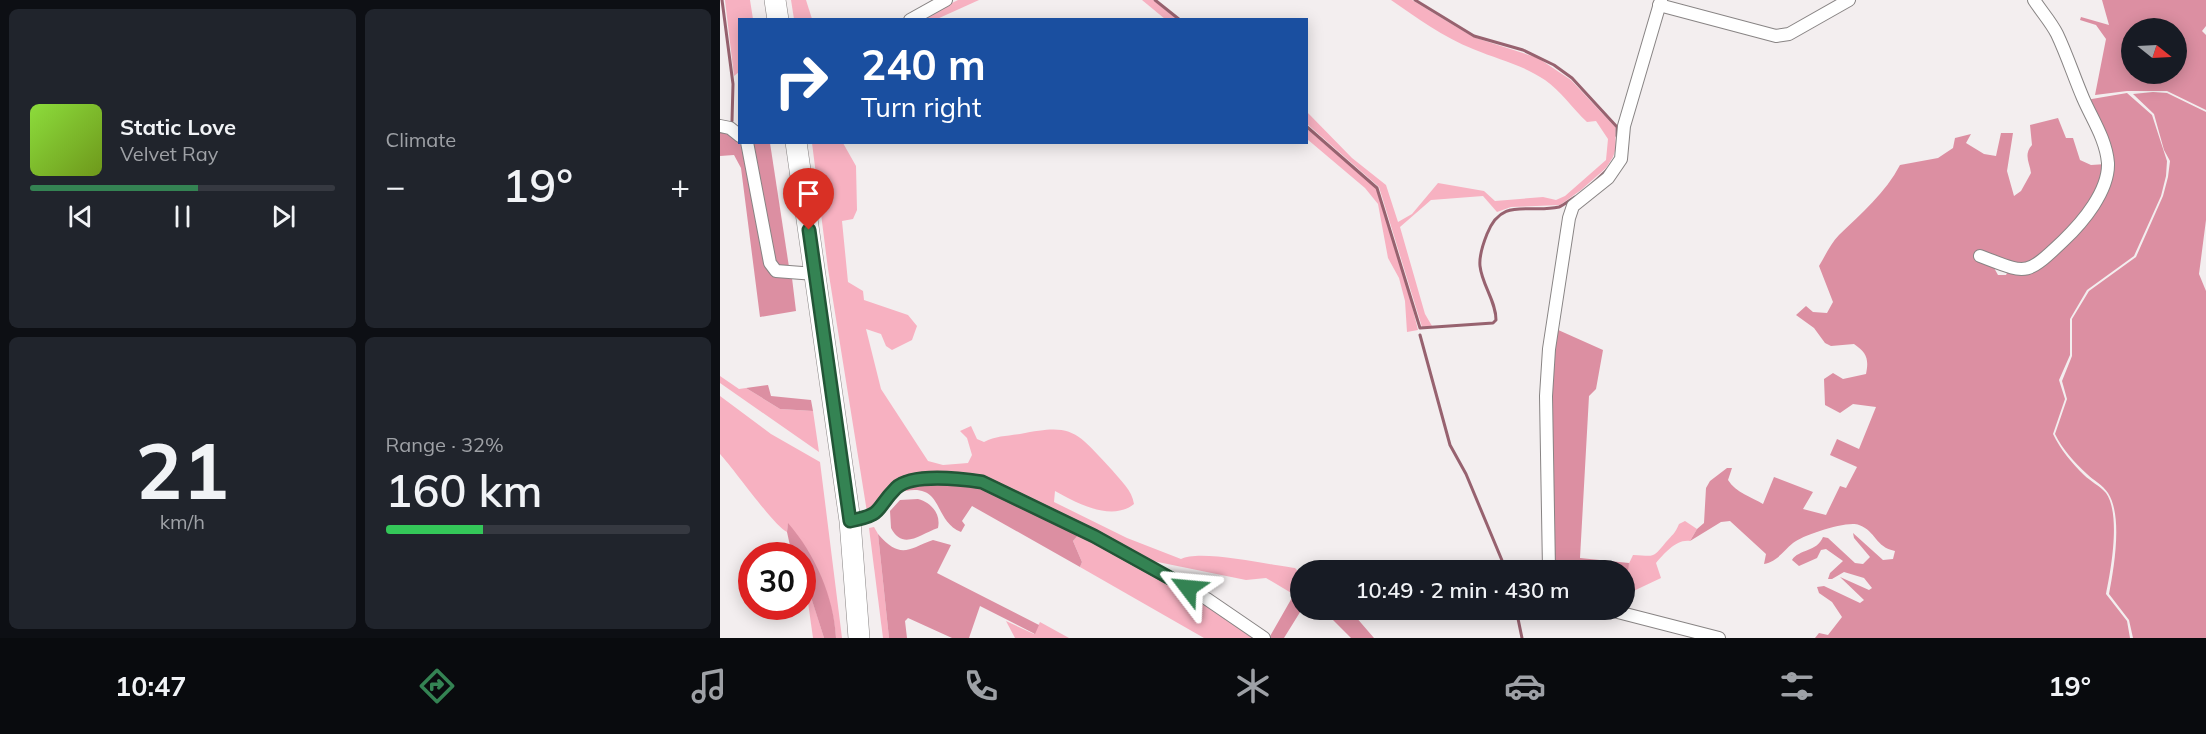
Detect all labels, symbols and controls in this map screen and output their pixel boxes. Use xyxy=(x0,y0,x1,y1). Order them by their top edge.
north arrow xyxy=(2121,18,2187,84)
map controls xyxy=(2121,18,2187,84)
text: 240 m xyxy=(861,38,986,91)
icon: right xyxy=(762,42,840,120)
text: Turn right xyxy=(861,90,981,124)
text: Static Love xyxy=(120,113,236,141)
text: Climate xyxy=(386,127,456,152)
text: Velvet Ray xyxy=(120,141,218,166)
text: 19° xyxy=(502,157,573,213)
text: − xyxy=(386,165,405,206)
text: + xyxy=(670,165,690,206)
pin xyxy=(783,168,834,230)
icon: arrive xyxy=(792,177,825,210)
icon: previous xyxy=(64,200,97,233)
icon: pause xyxy=(166,200,199,233)
icon: next xyxy=(267,200,300,233)
text: 21 xyxy=(135,421,229,519)
text: Range · 32% xyxy=(386,432,504,457)
text: 160 km xyxy=(386,462,542,518)
text: km/h xyxy=(160,509,205,534)
speed limit sign: 30 xyxy=(738,542,816,620)
position arrow xyxy=(1156,556,1220,620)
text: 10:49 · 2 min · 430 m xyxy=(1355,576,1570,604)
icon: directions xyxy=(416,665,458,707)
icon: music xyxy=(688,665,730,707)
icon: phone xyxy=(960,665,1002,707)
icon: climate xyxy=(1232,665,1274,707)
icon: car xyxy=(1504,665,1546,707)
icon: filters xyxy=(1776,665,1818,707)
text: 10:47 xyxy=(115,669,186,703)
text: 19° xyxy=(2048,669,2091,703)

